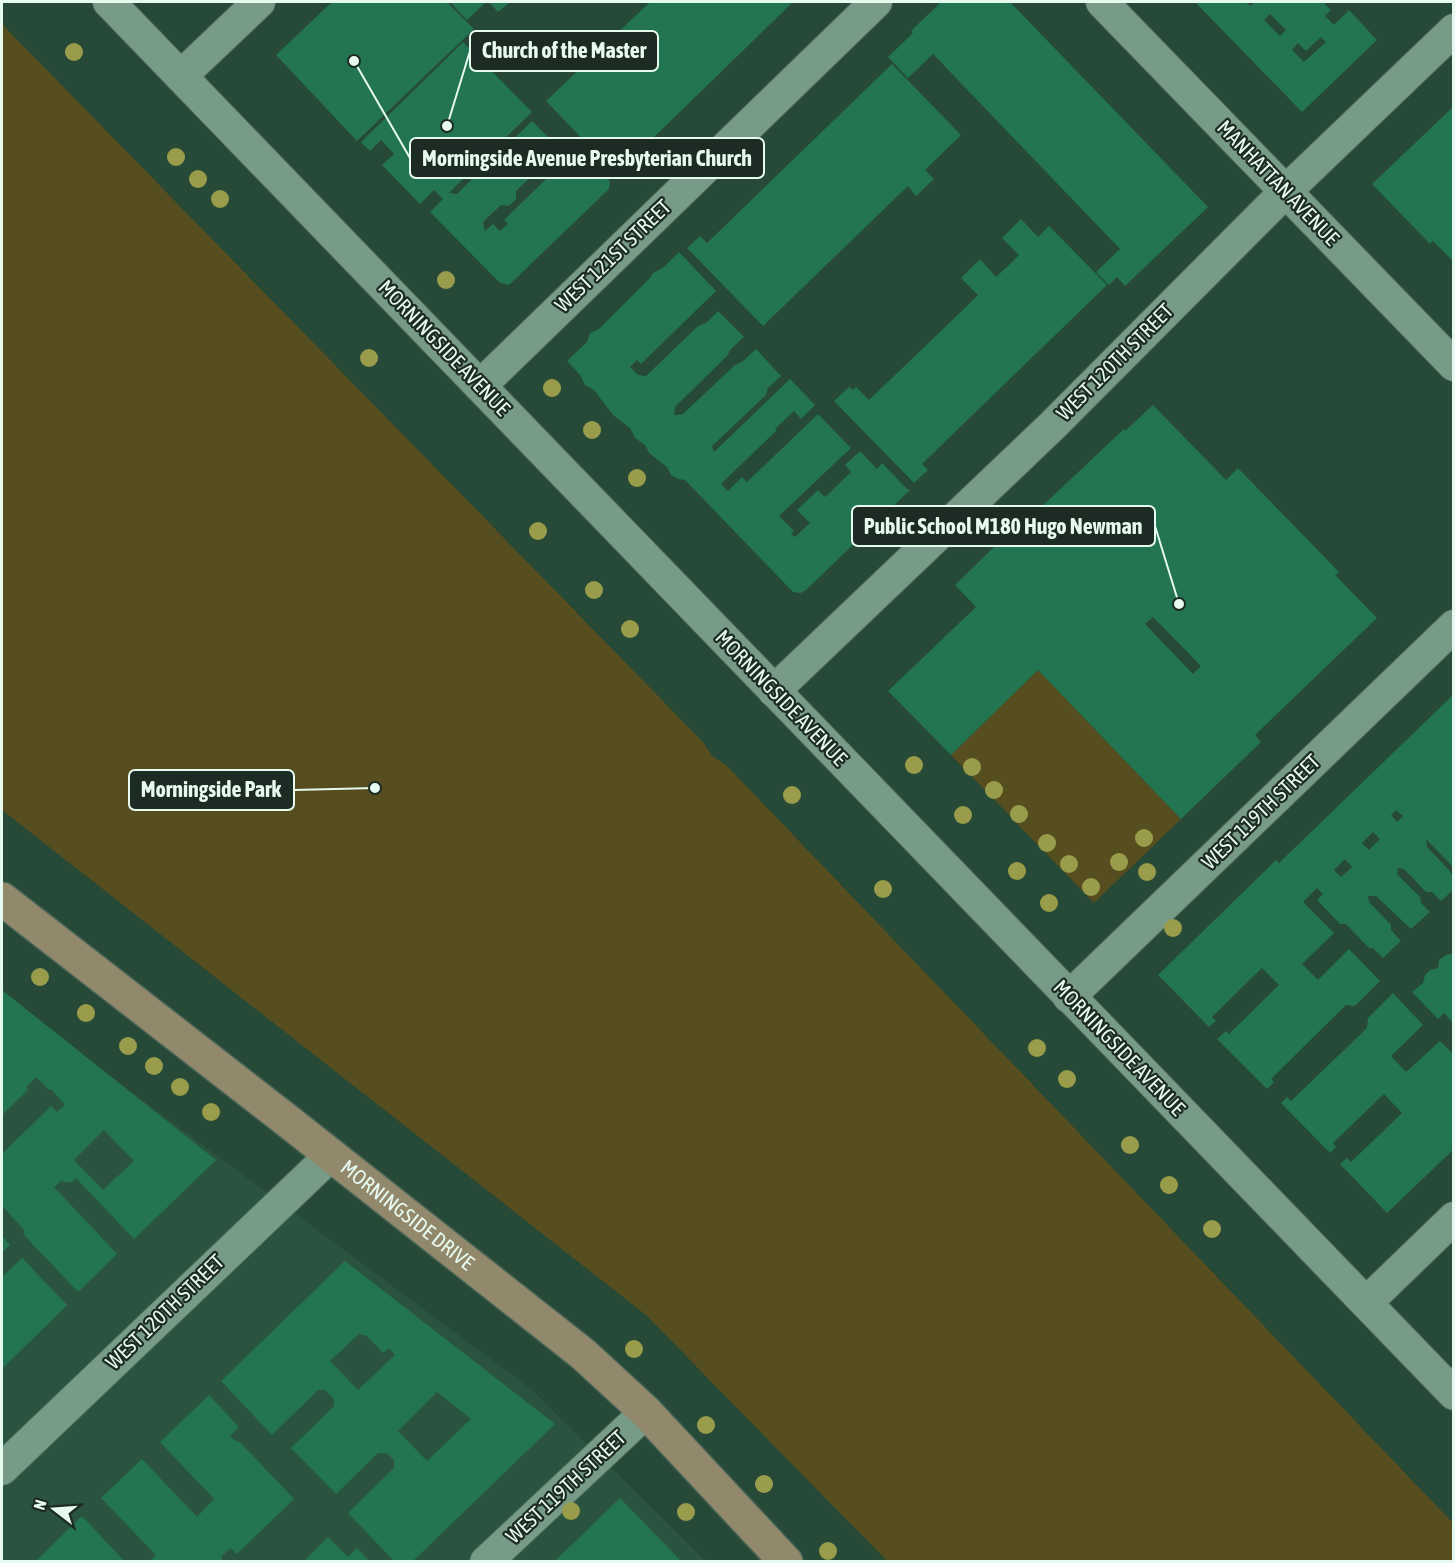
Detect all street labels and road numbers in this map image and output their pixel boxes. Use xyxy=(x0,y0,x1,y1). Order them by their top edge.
street label: MANHATTAN AVENUE xyxy=(1213,115,1344,250)
street label: WEST 121ST STREET xyxy=(550,194,675,316)
street label: MORNINGSIDE AVENUE xyxy=(374,275,515,420)
street label: WEST 120TH STREET xyxy=(1051,298,1177,424)
street label: MORNINGSIDE AVENUE xyxy=(711,625,852,770)
street label: WEST 119TH STREET xyxy=(1196,749,1324,874)
street label: MORNINGSIDE AVENUE xyxy=(1049,975,1190,1120)
street label: MORNINGSIDE DRIVE xyxy=(336,1155,479,1274)
street label: WEST 120TH STREET xyxy=(100,1249,228,1374)
street label: WEST 119TH STREET xyxy=(501,1425,630,1548)

